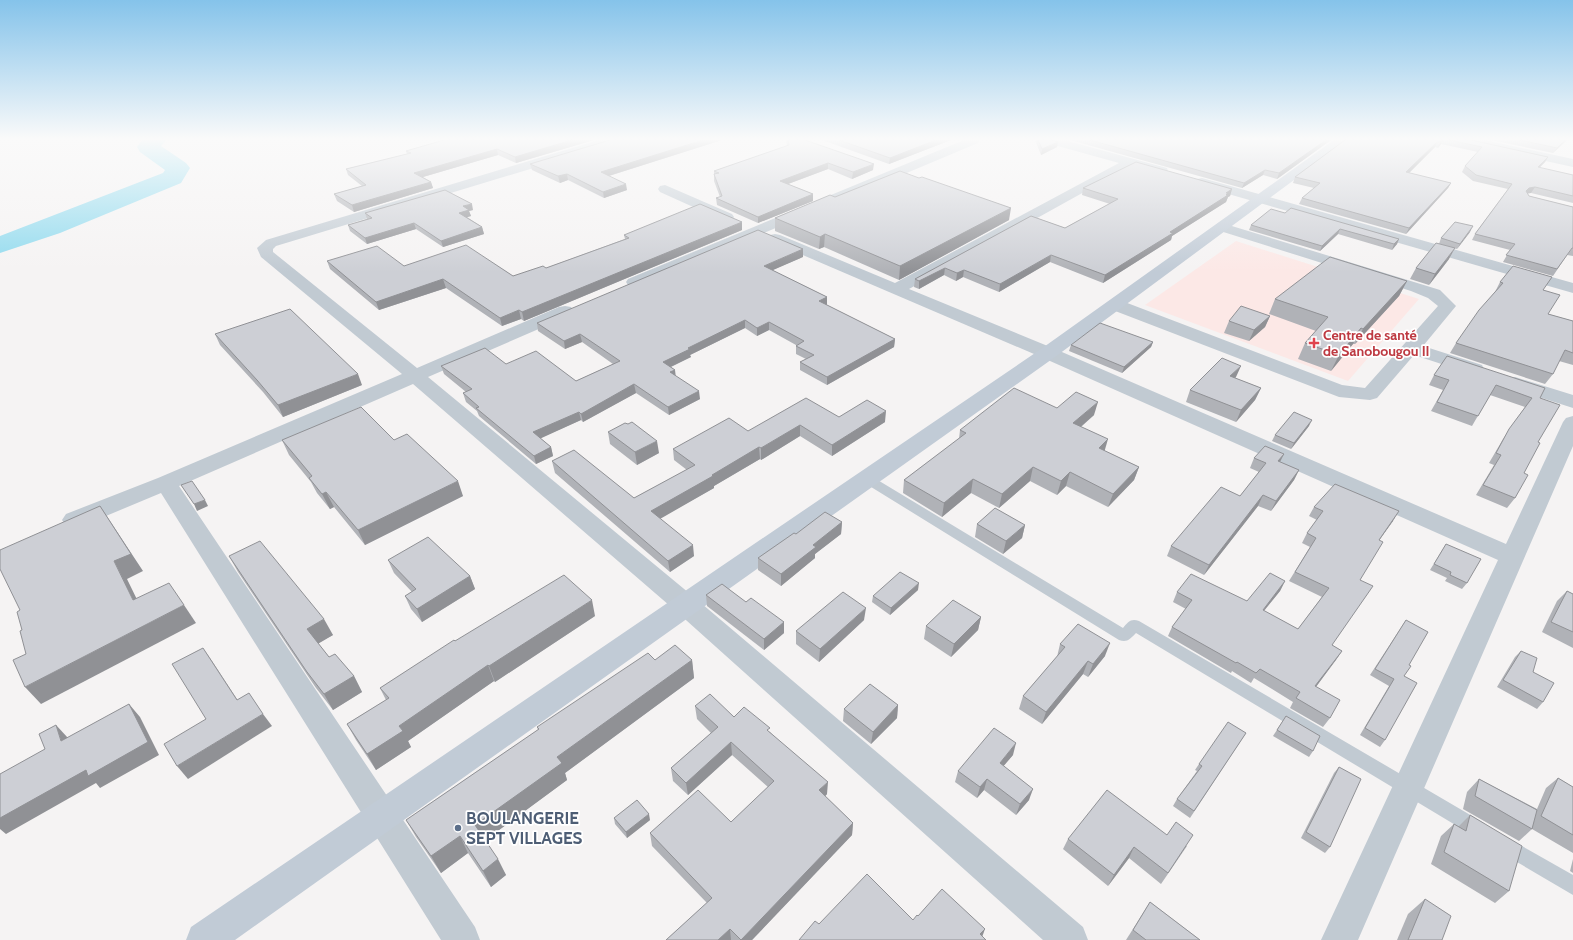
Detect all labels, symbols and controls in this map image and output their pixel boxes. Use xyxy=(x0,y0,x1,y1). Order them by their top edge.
place label: Centre de santé de Sanobougou II xyxy=(1323,326,1430,360)
marker: Centre de santé de Sanobougou II xyxy=(1308,337,1320,349)
place label: BOULANGERIE SEPT VILLAGES xyxy=(466,808,583,848)
marker: BOULANGERIE SEPT VILLAGES xyxy=(453,823,463,833)

